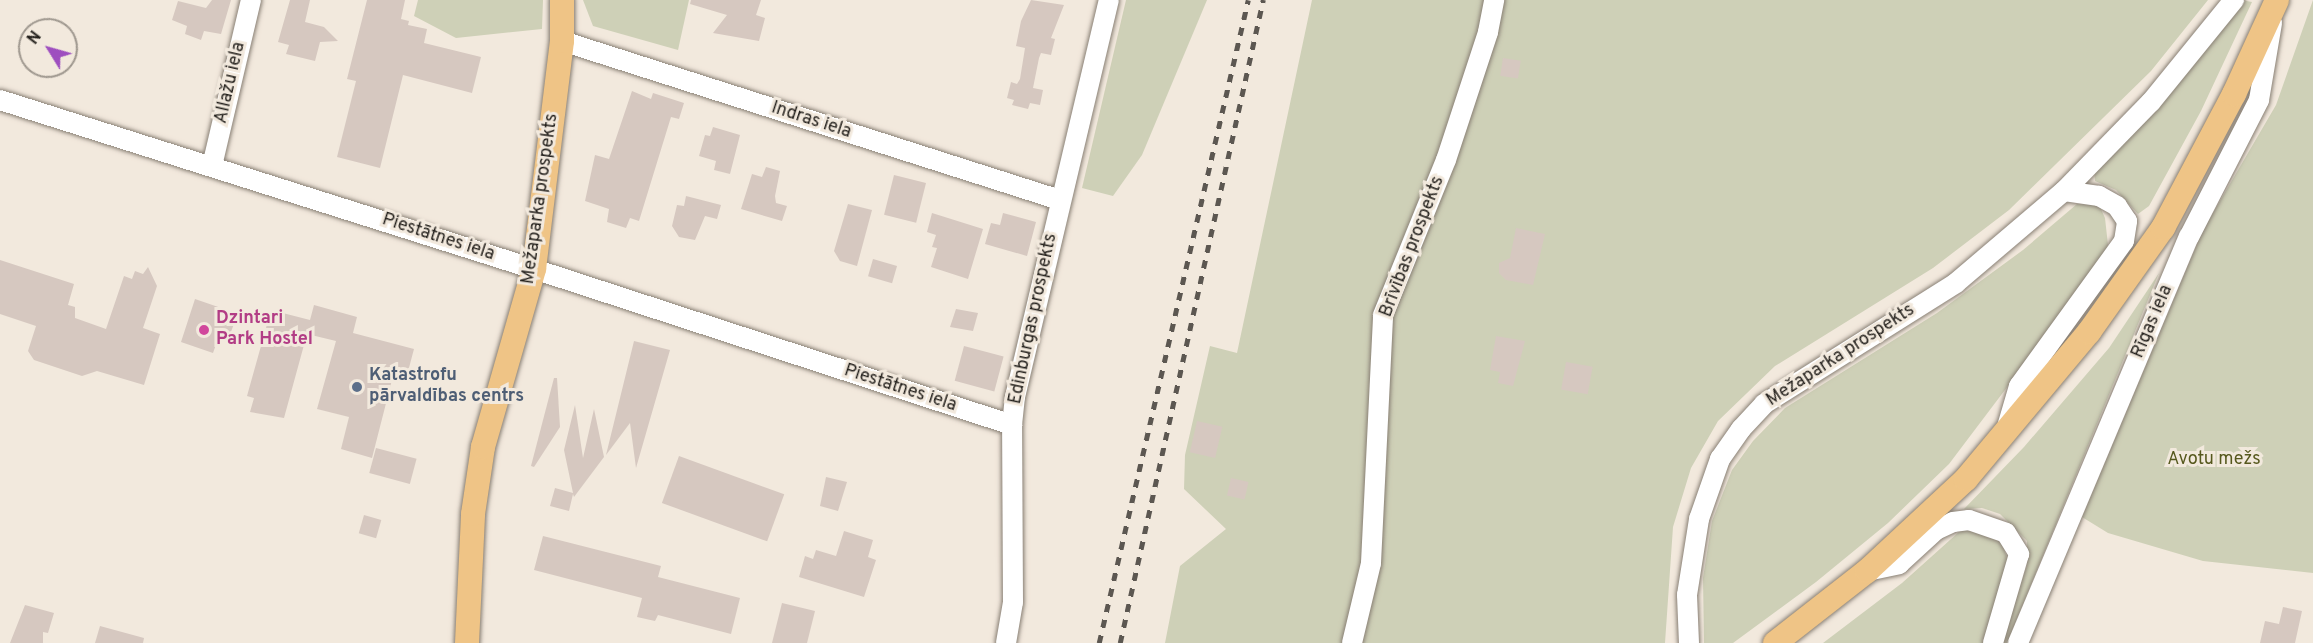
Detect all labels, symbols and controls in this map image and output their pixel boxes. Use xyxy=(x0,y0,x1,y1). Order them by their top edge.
north arrow xyxy=(18,18,78,78)
text: N xyxy=(24,28,47,49)
street label: Allažu iela xyxy=(211,40,251,126)
street label: Indras iela xyxy=(768,98,854,144)
street label: Mežaparka prospekts xyxy=(518,112,564,286)
street label: Brīvības prospekts xyxy=(1376,173,1450,321)
street label: Piestātnes iela xyxy=(379,210,497,266)
street label: Edinburgas prospekts xyxy=(1005,232,1063,406)
street label: Rīgas iela xyxy=(2128,282,2178,362)
street label: Mežaparka prospekts xyxy=(1763,300,1919,412)
place label: Dzintari Park Hostel xyxy=(216,309,313,352)
marker: Dzintari Park Hostel xyxy=(197,323,211,337)
street label: Piestātnes iela xyxy=(841,361,959,417)
place label: Katastrofu pārvaldības centrs xyxy=(369,366,524,409)
marker: Katastrofu pārvaldības centrs xyxy=(350,380,364,394)
park label: Avotu mežs xyxy=(2167,449,2261,471)

